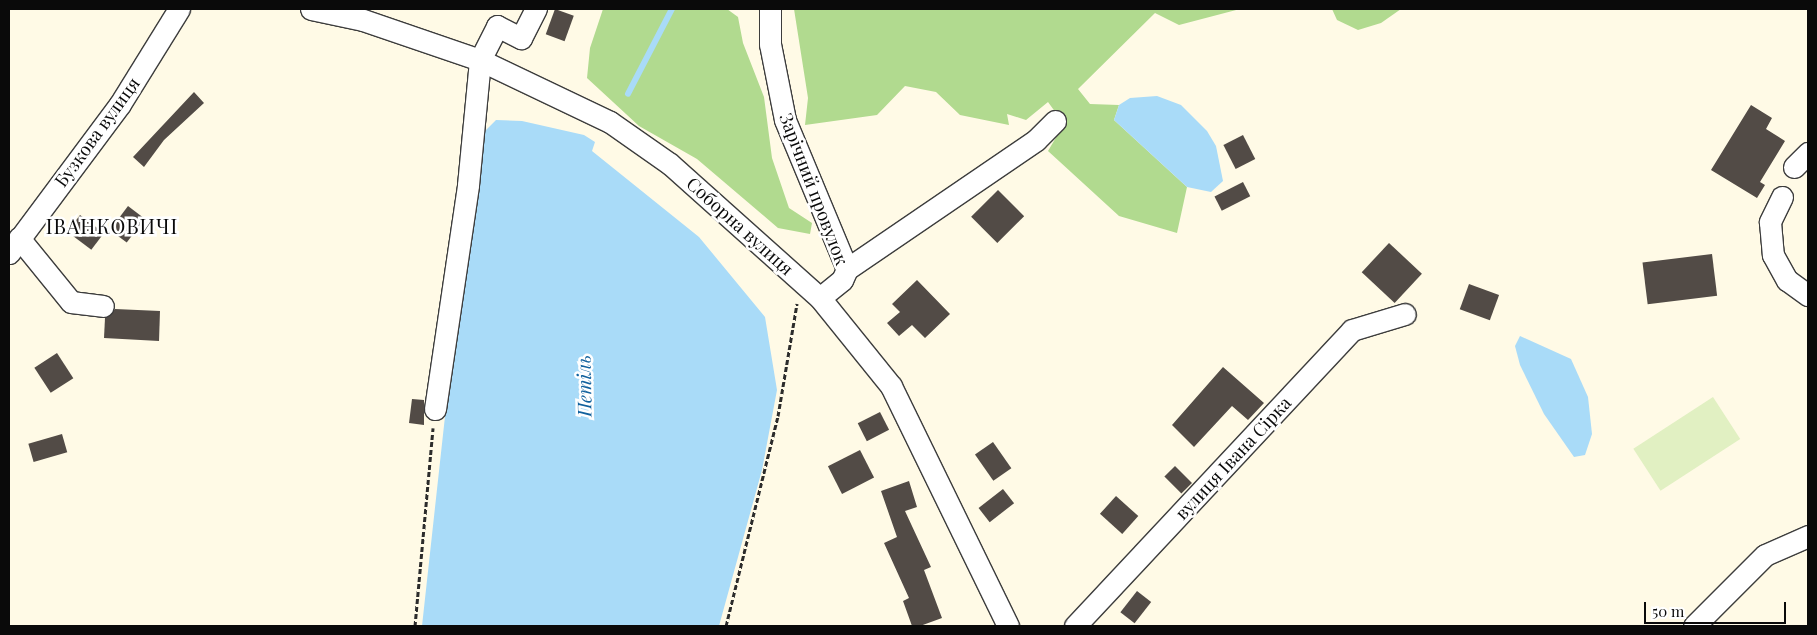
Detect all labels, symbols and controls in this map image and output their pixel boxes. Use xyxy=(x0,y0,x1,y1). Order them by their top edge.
street label: Бузкова вулиця xyxy=(50,73,144,191)
street label: Зарічний провулок xyxy=(775,110,853,268)
street label: Соборна вулиця xyxy=(682,172,798,280)
district label: ІВАНКОВИЧІ xyxy=(44,213,180,237)
water label: Петіль xyxy=(572,355,596,417)
street label: вулиця Івана Сірка xyxy=(1170,392,1296,524)
scale bar xyxy=(1647,592,1790,624)
text: 50 m xyxy=(1652,601,1684,621)

